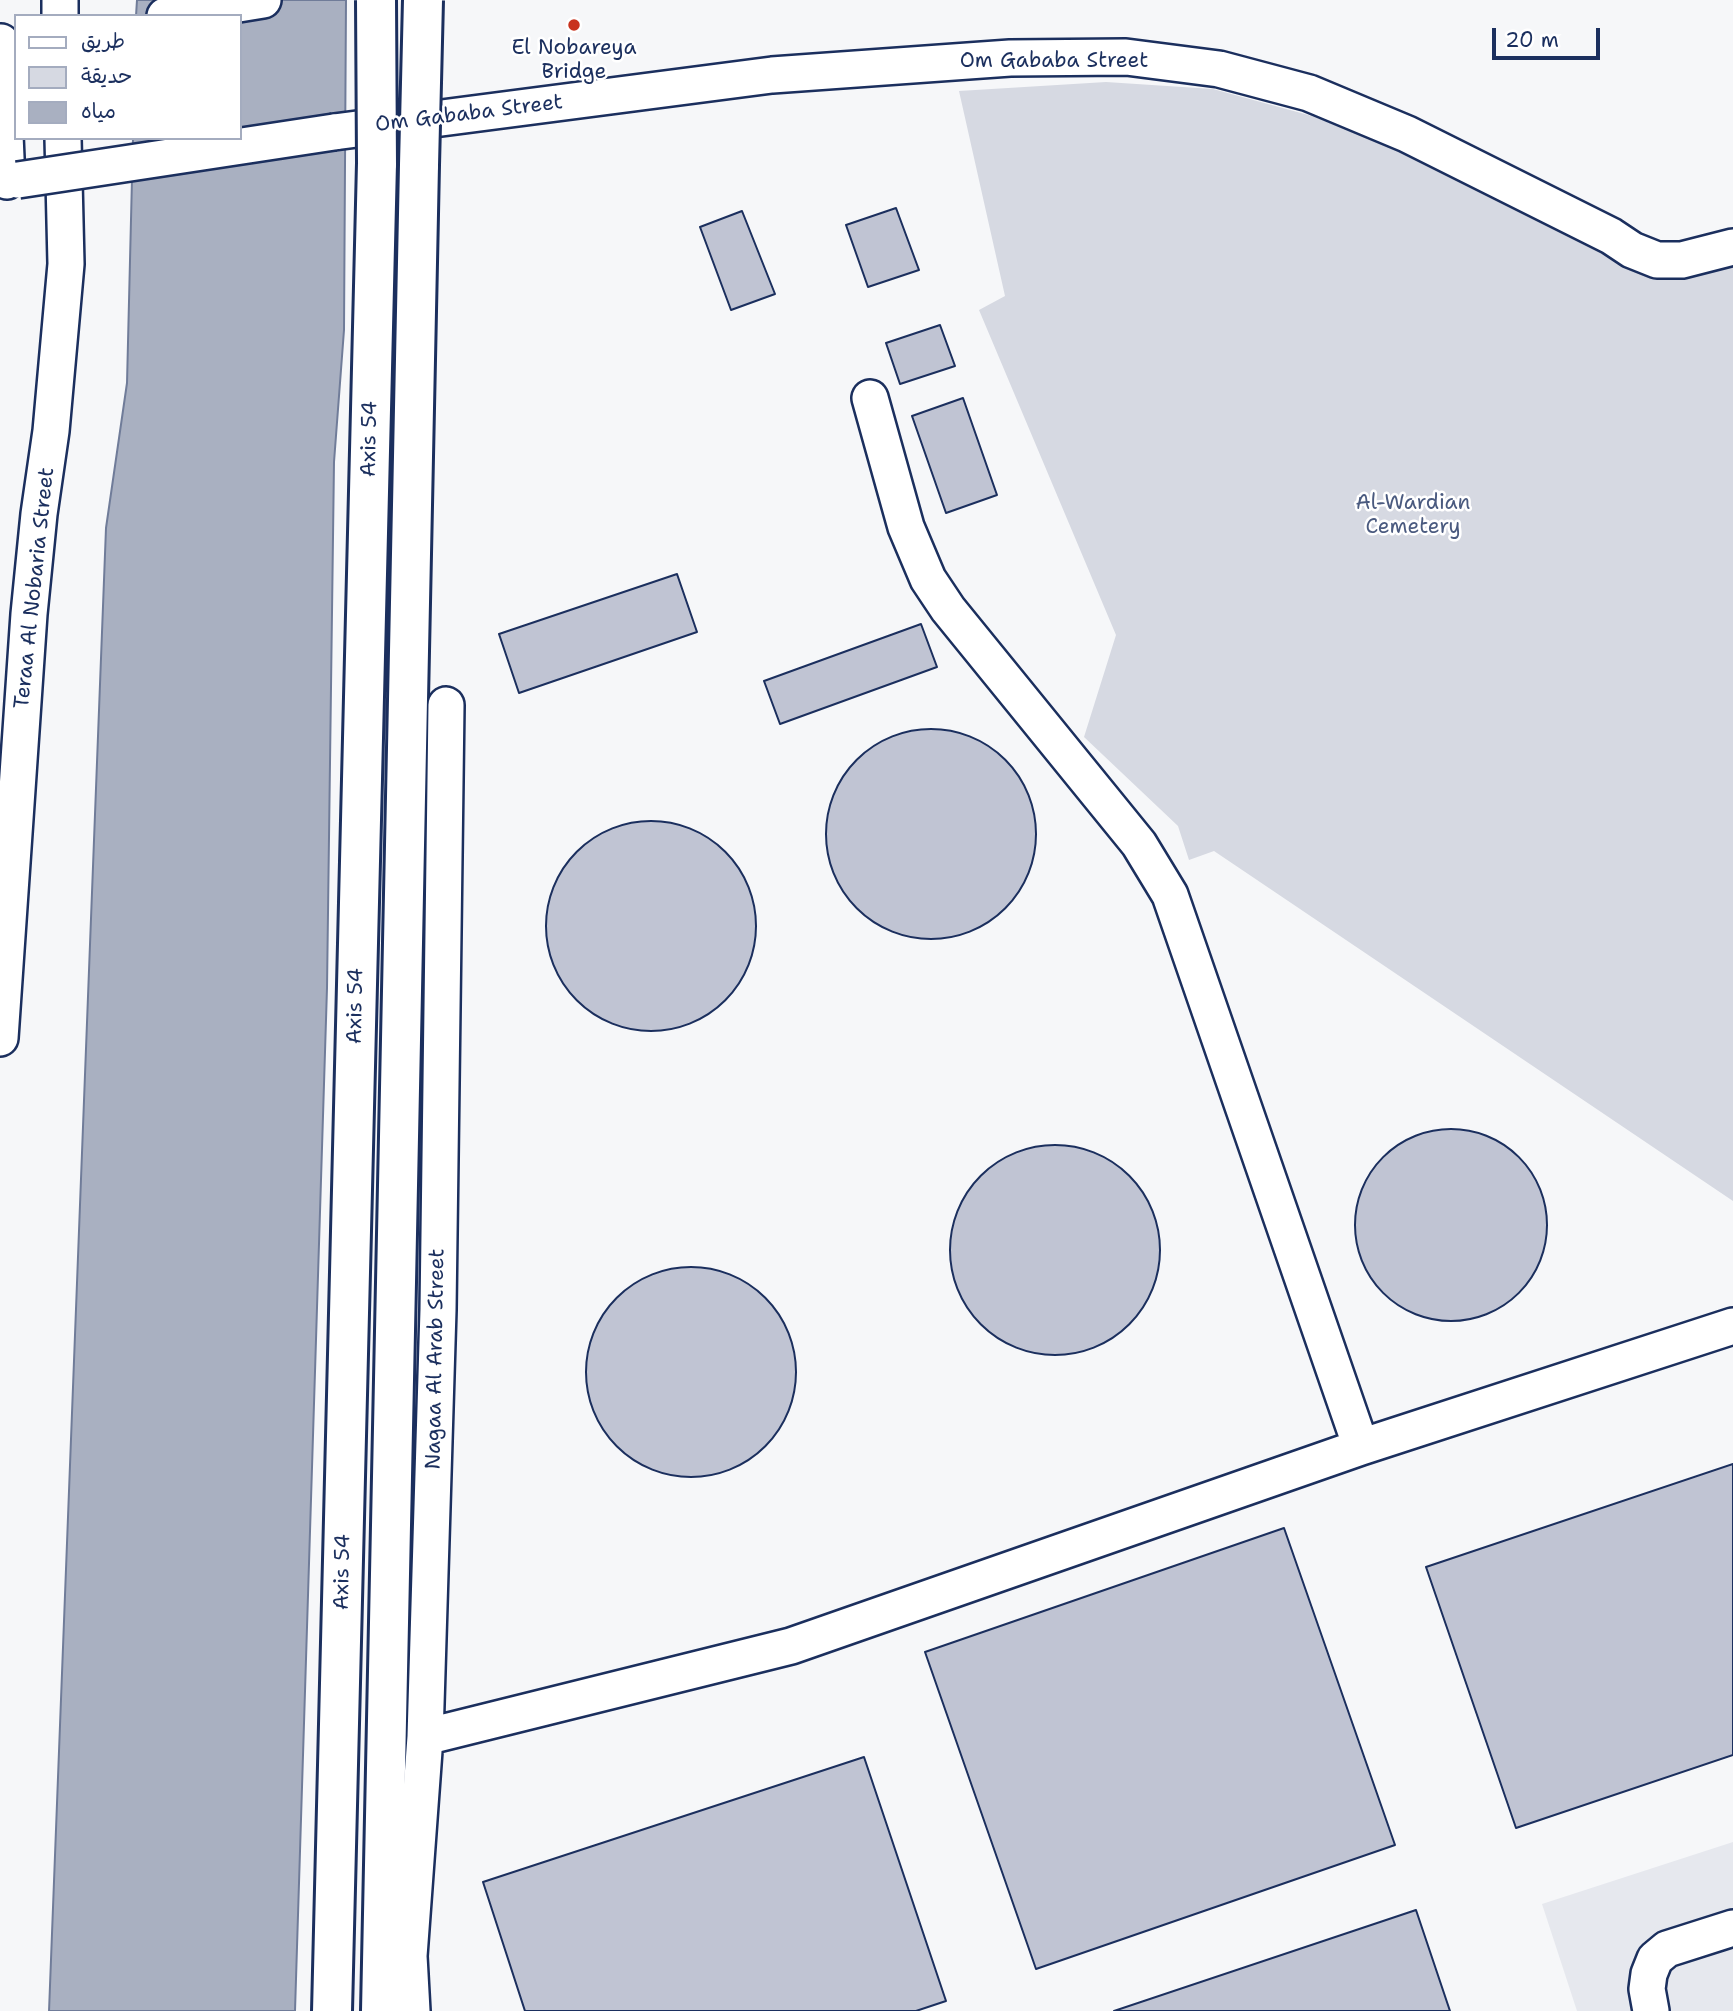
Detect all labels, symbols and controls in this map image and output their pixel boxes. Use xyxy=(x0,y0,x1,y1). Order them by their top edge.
legend xyxy=(14,14,242,140)
scale bar xyxy=(1495,14,1604,58)
marker: El Nobareya Bridge xyxy=(566,17,582,33)
text: 20 m xyxy=(1505,26,1559,54)
text: طريق xyxy=(81,27,125,55)
place label: El Nobareya Bridge xyxy=(511,36,637,86)
street label: Om Gababa Street xyxy=(960,49,1148,75)
text: حديقة xyxy=(81,62,132,90)
street label: Om Gababa Street xyxy=(374,90,564,138)
text: مياه xyxy=(81,97,116,125)
street label: Axis 54 xyxy=(357,401,383,477)
street label: Teraa Al Nobaria Street xyxy=(10,466,60,710)
park label: Al-Wardian Cemetery xyxy=(1356,491,1470,541)
street label: Axis 54 xyxy=(343,968,369,1044)
street label: Nagaa Al Arab Street xyxy=(421,1248,451,1470)
street label: Axis 54 xyxy=(330,1534,356,1610)

